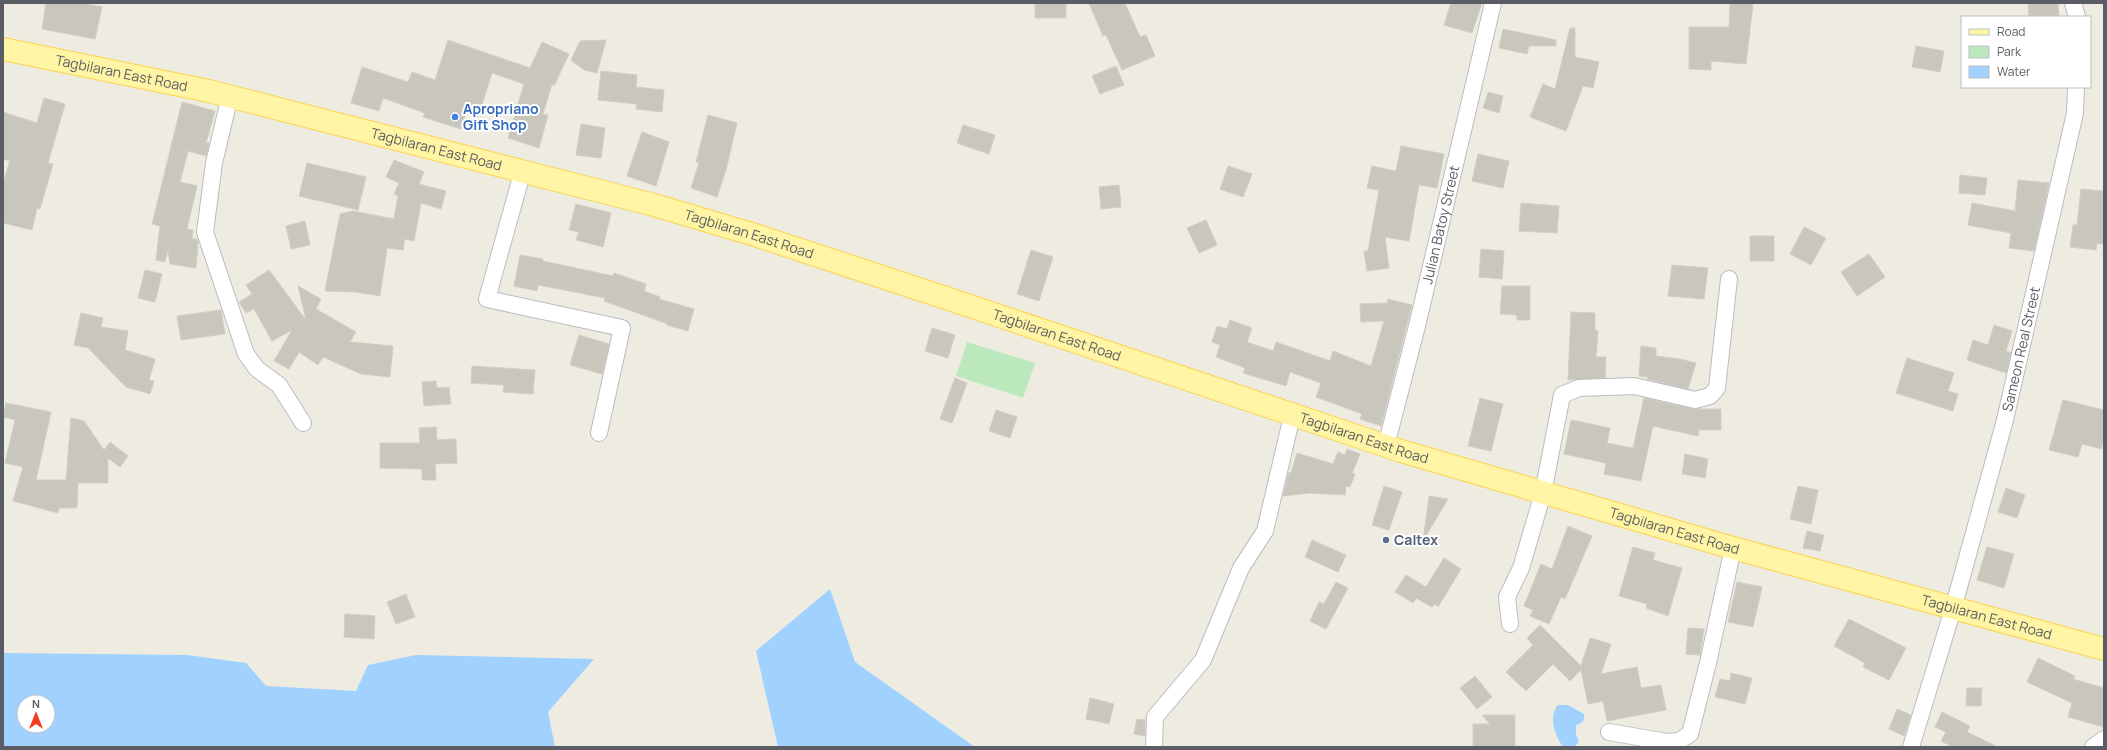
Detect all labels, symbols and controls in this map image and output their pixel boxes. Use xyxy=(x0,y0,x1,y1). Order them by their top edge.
legend xyxy=(1961,16,2091,88)
text: Road xyxy=(1997,23,2025,40)
text: Park xyxy=(1997,43,2022,60)
street label: Tagbilaran East Road xyxy=(54,50,189,95)
text: Water xyxy=(1997,63,2031,80)
place label: Apropriano Gift Shop xyxy=(463,99,539,134)
marker: Apropriano Gift Shop xyxy=(450,112,460,122)
street label: Tagbilaran East Road xyxy=(369,123,504,175)
street label: Julian Batoy Street xyxy=(1417,163,1464,286)
street label: Tagbilaran East Road xyxy=(682,205,816,263)
street label: Sameon Real Street xyxy=(1997,284,2044,413)
street label: Tagbilaran East Road xyxy=(990,304,1124,365)
street label: Tagbilaran East Road xyxy=(1297,408,1431,468)
street label: Tagbilaran East Road xyxy=(1607,502,1742,558)
place label: Caltex xyxy=(1394,530,1438,549)
marker: Caltex xyxy=(1381,535,1391,545)
street label: Tagbilaran East Road xyxy=(1919,590,2054,643)
north arrow xyxy=(16,694,56,734)
text: N xyxy=(32,696,40,711)

